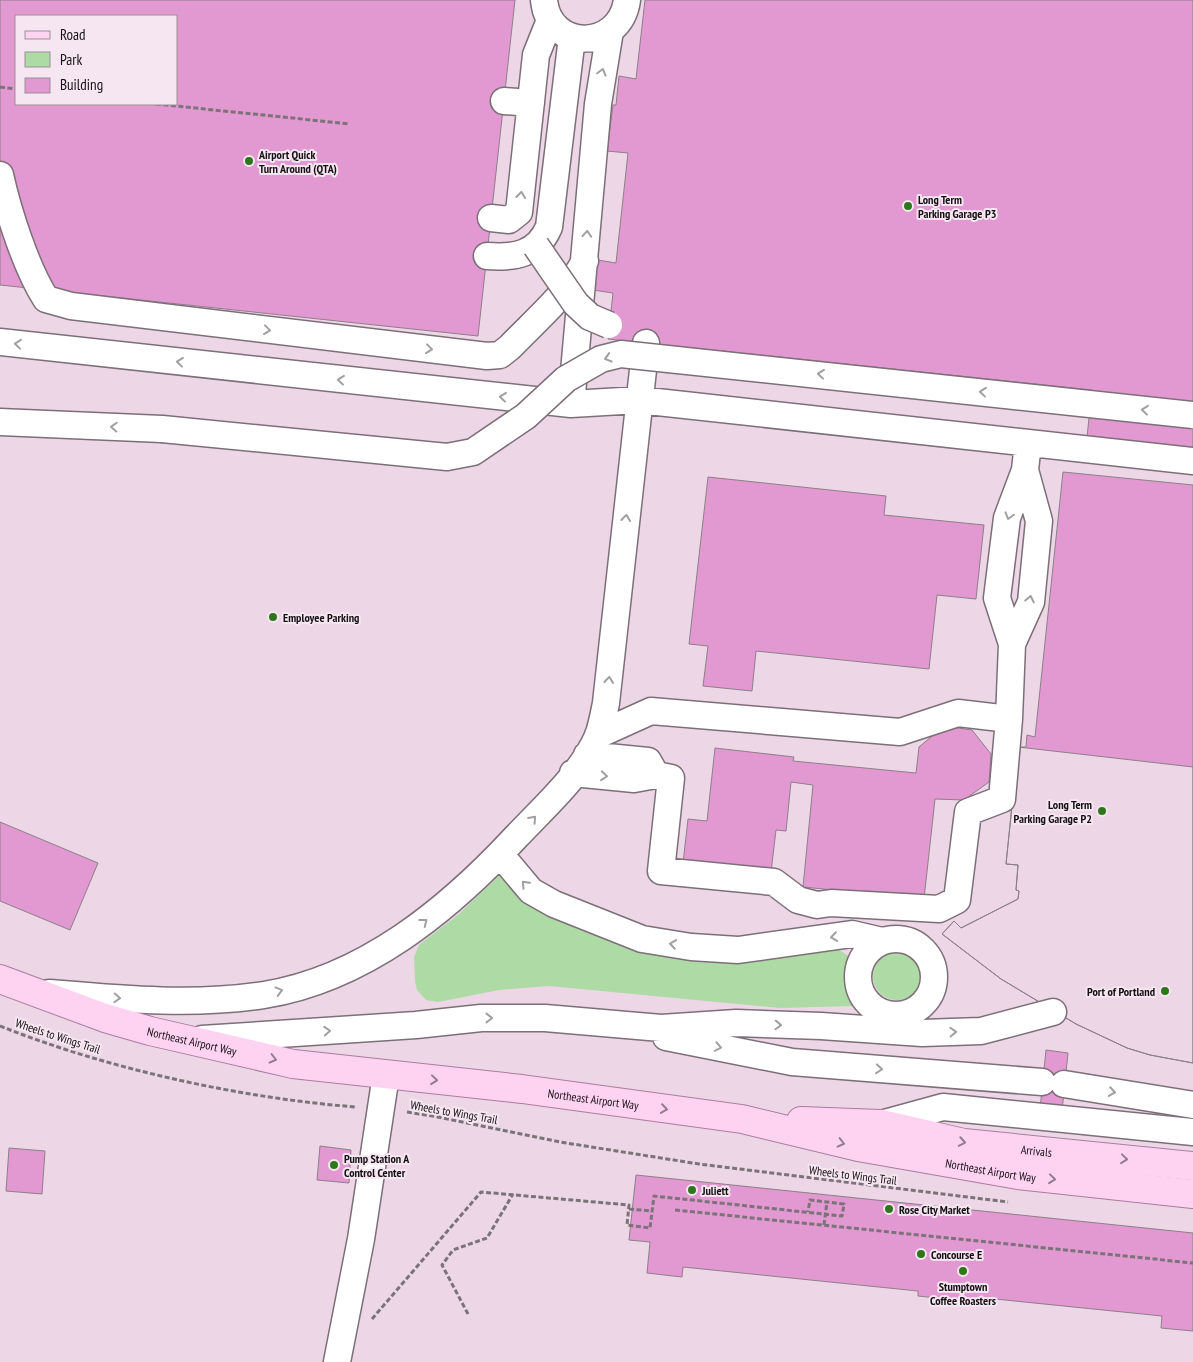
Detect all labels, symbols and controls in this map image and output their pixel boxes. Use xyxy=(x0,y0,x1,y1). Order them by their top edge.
legend xyxy=(15,15,178,105)
text: Road xyxy=(60,25,86,44)
text: Park xyxy=(60,50,82,69)
one-way arrow xyxy=(597,69,607,77)
text: Building xyxy=(60,75,103,94)
place label: Airport Quick Turn Around (QTA) xyxy=(258,147,337,176)
marker: Airport Quick Turn Around (QTA) xyxy=(243,155,255,167)
one-way arrow xyxy=(515,191,526,199)
place label: Long Term Parking Garage P3 xyxy=(918,192,997,221)
marker: Long Term Parking Garage P3 xyxy=(902,200,914,212)
one-way arrow xyxy=(581,230,592,238)
one-way arrow xyxy=(264,324,272,335)
one-way arrow xyxy=(14,339,22,350)
one-way arrow xyxy=(425,343,433,354)
one-way arrow xyxy=(604,352,613,362)
one-way arrow xyxy=(175,357,183,368)
one-way arrow xyxy=(817,369,825,380)
one-way arrow xyxy=(337,375,345,386)
one-way arrow xyxy=(979,387,987,398)
one-way arrow xyxy=(499,392,507,403)
one-way arrow xyxy=(1140,405,1148,416)
one-way arrow xyxy=(109,421,117,432)
one-way arrow xyxy=(1004,511,1014,519)
one-way arrow xyxy=(620,514,631,522)
one-way arrow xyxy=(1025,594,1035,603)
place label: Employee Parking xyxy=(283,610,359,625)
marker: Employee Parking xyxy=(267,611,279,623)
one-way arrow xyxy=(603,676,614,684)
one-way arrow xyxy=(600,770,608,781)
place label: Long Term Parking Garage P2 xyxy=(1014,797,1092,826)
marker: Long Term Parking Garage P2 xyxy=(1096,805,1108,817)
one-way arrow xyxy=(527,815,536,824)
one-way arrow xyxy=(522,880,531,889)
one-way arrow xyxy=(418,919,428,928)
one-way arrow xyxy=(830,931,839,941)
one-way arrow xyxy=(669,940,677,950)
place label: Port of Portland xyxy=(1087,984,1155,999)
marker: Port of Portland xyxy=(1159,985,1171,997)
one-way arrow xyxy=(274,986,283,997)
one-way arrow xyxy=(113,992,121,1003)
one-way arrow xyxy=(486,1013,493,1023)
street label: Wheels to Wings Trail xyxy=(14,1015,103,1057)
one-way arrow xyxy=(775,1019,783,1030)
street label: Northeast Airport Way xyxy=(146,1023,239,1058)
one-way arrow xyxy=(324,1026,332,1037)
one-way arrow xyxy=(949,1027,957,1037)
one-way arrow xyxy=(713,1042,722,1052)
one-way arrow xyxy=(268,1053,277,1064)
one-way arrow xyxy=(875,1064,883,1075)
one-way arrow xyxy=(430,1074,438,1085)
street label: Northeast Airport Way xyxy=(547,1085,640,1112)
one-way arrow xyxy=(1108,1086,1117,1096)
street label: Wheels to Wings Trail xyxy=(409,1097,499,1127)
one-way arrow xyxy=(660,1104,669,1114)
one-way arrow xyxy=(958,1136,967,1147)
one-way arrow xyxy=(836,1137,845,1148)
street label: Arrivals xyxy=(1020,1141,1053,1159)
place label: Pump Station A Control Center xyxy=(344,1151,410,1180)
one-way arrow xyxy=(1120,1153,1128,1164)
street label: Northeast Airport Way xyxy=(944,1155,1037,1184)
marker: Pump Station A Control Center xyxy=(328,1159,340,1171)
street label: Wheels to Wings Trail xyxy=(808,1162,898,1188)
one-way arrow xyxy=(1049,1173,1057,1184)
place label: Juliett xyxy=(701,1183,729,1198)
marker: Juliett xyxy=(686,1184,698,1196)
place label: Rose City Market xyxy=(899,1202,970,1217)
marker: Rose City Market xyxy=(883,1203,895,1215)
place label: Concourse E xyxy=(931,1247,982,1262)
marker: Concourse E xyxy=(915,1248,927,1260)
marker: Stumptown Coffee Roasters xyxy=(957,1265,969,1277)
place label: Stumptown Coffee Roasters xyxy=(930,1279,996,1308)

